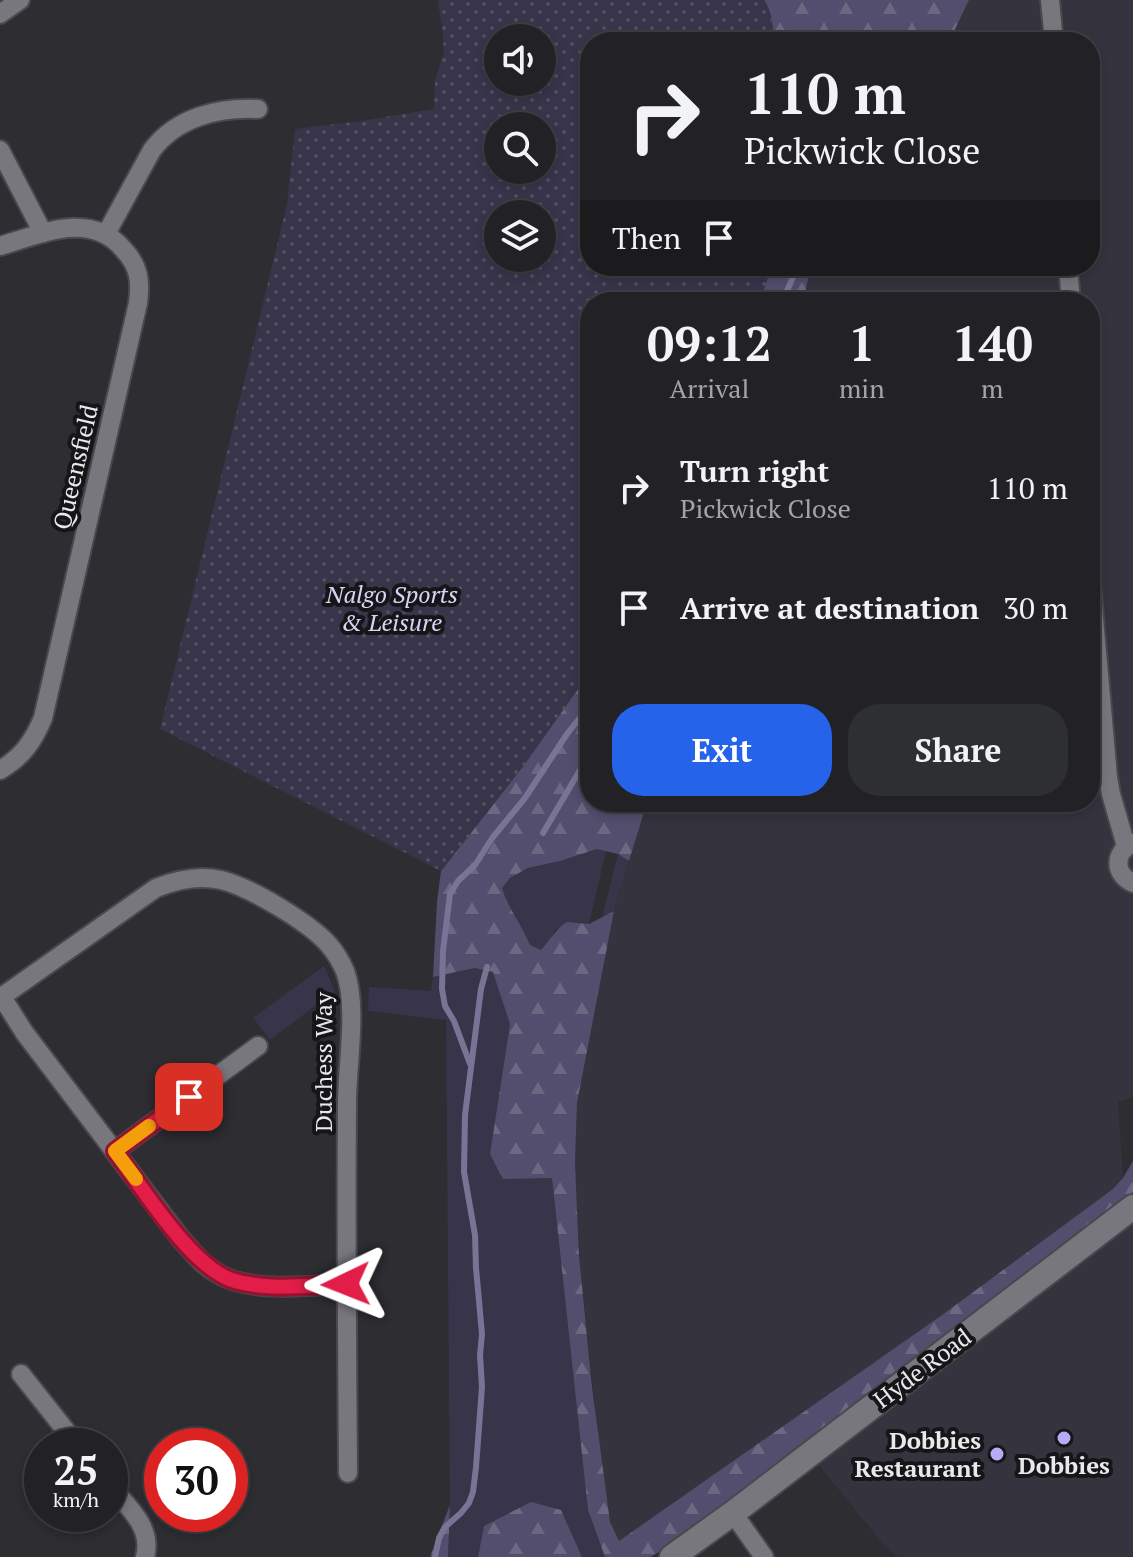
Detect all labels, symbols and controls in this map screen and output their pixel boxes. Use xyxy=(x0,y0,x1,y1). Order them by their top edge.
map controls xyxy=(484,24,556,272)
button: sound xyxy=(484,24,556,96)
text: 110 m xyxy=(744,56,906,130)
icon: right xyxy=(612,64,716,168)
button: search xyxy=(484,112,556,184)
text: Pickwick Close xyxy=(744,127,980,174)
button: layers xyxy=(484,200,556,272)
icon: arrive xyxy=(697,216,741,260)
text: Then xyxy=(612,218,681,258)
text: 09:12 xyxy=(647,311,772,375)
text: 1 xyxy=(848,311,875,375)
text: 140 xyxy=(952,311,1033,375)
text: Arrival xyxy=(670,371,749,405)
text: min xyxy=(839,371,885,405)
text: m xyxy=(981,371,1004,405)
street label: Queensfield xyxy=(45,401,105,533)
text: Turn right xyxy=(680,451,829,491)
icon: right xyxy=(612,466,656,510)
text: 110 m xyxy=(987,468,1068,508)
text: Pickwick Close xyxy=(680,491,851,525)
park label: Nalgo Sports & Leisure xyxy=(325,578,458,638)
icon: arrive xyxy=(612,586,656,630)
text: Arrive at destination xyxy=(680,588,979,628)
text: 30 m xyxy=(1003,588,1068,628)
button: Exit xyxy=(612,704,832,796)
button: Share xyxy=(848,704,1068,796)
street label: Duchess Way xyxy=(307,991,339,1132)
pin xyxy=(155,1063,223,1131)
icon: arrive xyxy=(167,1075,211,1119)
position arrow xyxy=(304,1242,388,1326)
street label: Hyde Road xyxy=(867,1321,977,1415)
place label: Dobbies Restaurant xyxy=(854,1424,981,1484)
speed limit sign: 30 xyxy=(144,1428,248,1532)
marker: Dobbies xyxy=(1055,1429,1073,1447)
text: 25 xyxy=(53,1443,99,1496)
marker: Dobbies Restaurant xyxy=(988,1445,1006,1463)
place label: Dobbies xyxy=(1018,1449,1110,1481)
text: km/h xyxy=(53,1486,99,1513)

